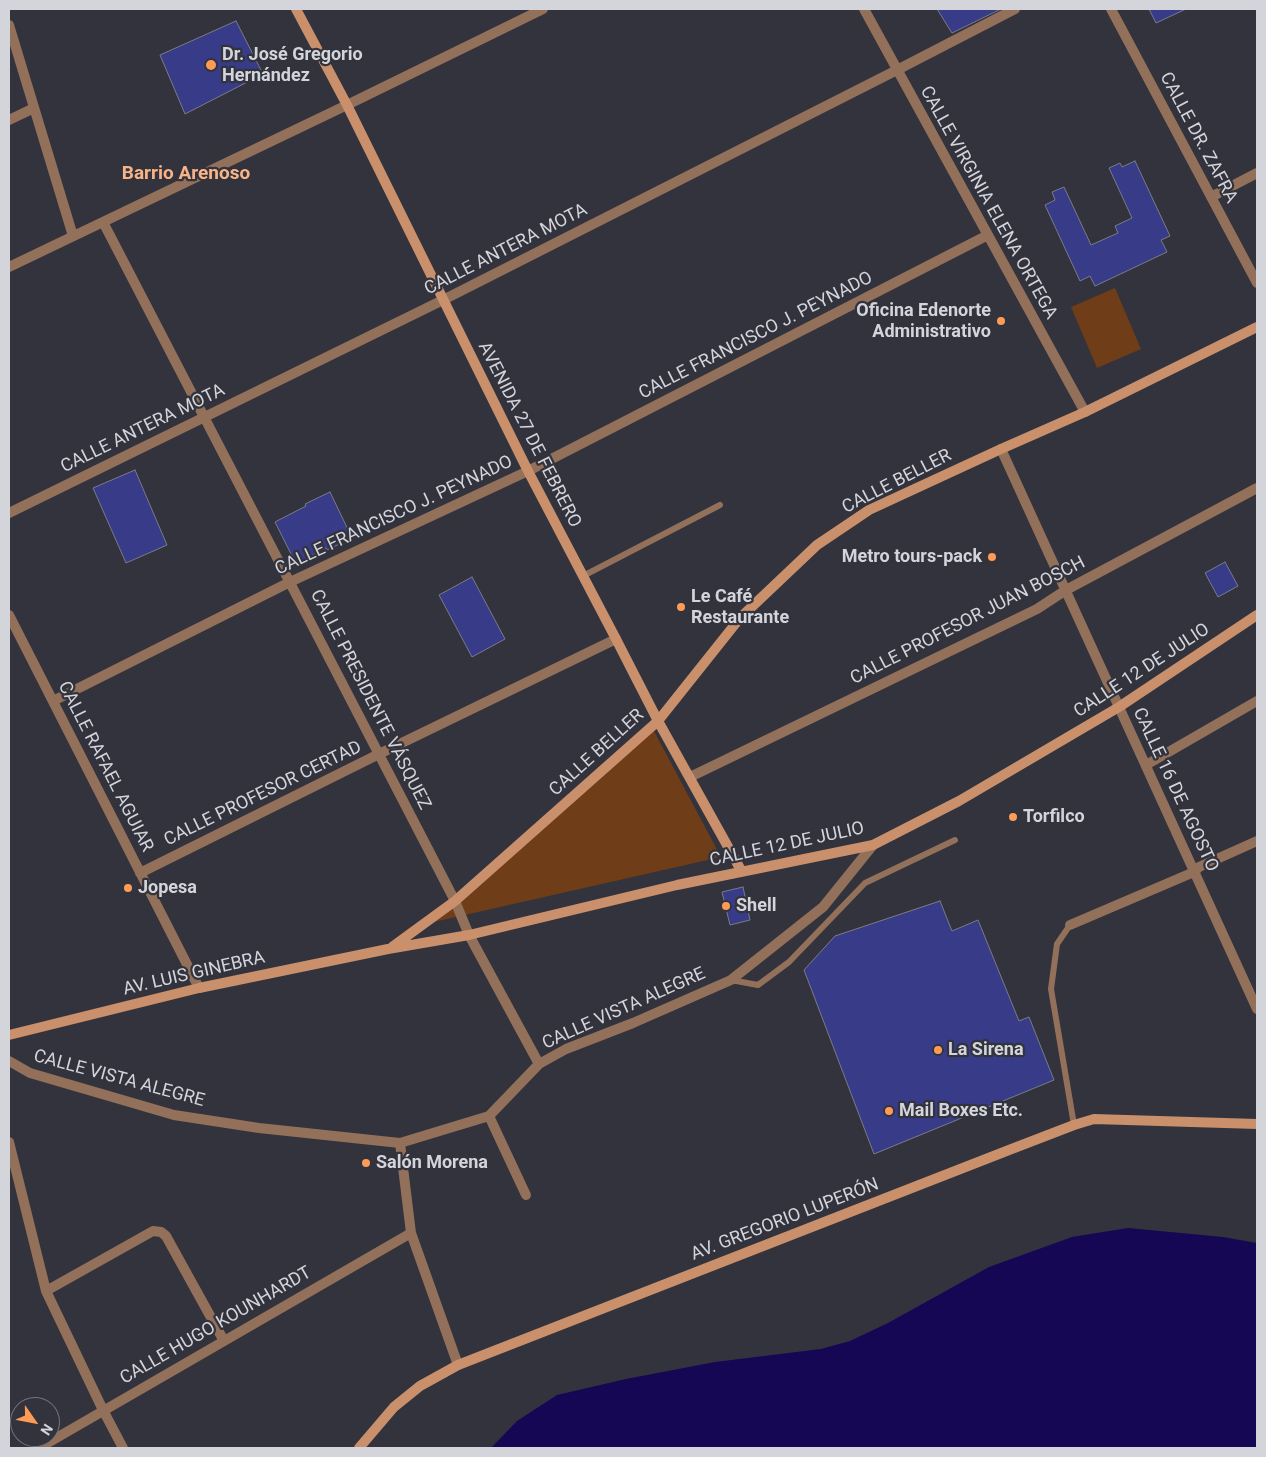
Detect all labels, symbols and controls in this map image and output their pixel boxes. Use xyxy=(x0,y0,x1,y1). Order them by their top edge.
place label: Dr. José Gregorio Hernández xyxy=(222,44,363,86)
marker: Dr. José Gregorio Hernández xyxy=(204,58,218,72)
street label: CALLE DR. ZAFRA xyxy=(1154,69,1242,207)
street label: CALLE VIRGINIA ELENA ORTEGA xyxy=(915,83,1061,323)
district label: Barrio Arenoso xyxy=(122,163,250,185)
street label: CALLE ANTERA MOTA xyxy=(421,200,591,300)
street label: CALLE FRANCISCO J. PEYNADO xyxy=(635,267,877,405)
place label: Oficina Edenorte Administrativo xyxy=(856,300,991,342)
marker: Oficina Edenorte Administrativo xyxy=(995,315,1007,327)
street label: AVENIDA 27 DE FEBRERO xyxy=(473,338,585,532)
street label: CALLE ANTERA MOTA xyxy=(57,380,229,478)
street label: CALLE BELLER xyxy=(839,445,955,519)
street label: CALLE FRANCISCO J. PEYNADO xyxy=(272,451,516,581)
place label: Metro tours-pack xyxy=(842,546,982,568)
marker: Metro tours-pack xyxy=(986,551,998,563)
street label: CALLE PROFESOR JUAN BOSCH xyxy=(847,552,1089,690)
street label: CALLE PRESIDENTE VÁSQUEZ xyxy=(305,586,435,814)
place label: Le Café Restaurante xyxy=(691,586,789,628)
marker: Le Café Restaurante xyxy=(675,601,687,613)
street label: CALLE 12 DE JULIO xyxy=(1070,619,1214,723)
street label: CALLE RAFAEL AGUIAR xyxy=(53,678,157,856)
street label: CALLE BELLER xyxy=(545,705,649,801)
street label: CALLE 16 DE AGOSTO xyxy=(1127,705,1223,875)
street label: CALLE PROFESOR CERTAD xyxy=(161,737,365,851)
place label: Torfilco xyxy=(1023,806,1085,828)
marker: Torfilco xyxy=(1007,811,1019,823)
street label: CALLE 12 DE JULIO xyxy=(708,818,866,872)
place label: Jopesa xyxy=(138,877,197,899)
marker: Jopesa xyxy=(122,882,134,894)
place label: Shell xyxy=(736,895,776,917)
marker: Shell xyxy=(720,900,732,912)
street label: AV. LUIS GINEBRA xyxy=(121,947,267,1001)
street label: CALLE VISTA ALEGRE xyxy=(539,963,709,1055)
place label: La Sirena xyxy=(948,1039,1024,1061)
marker: La Sirena xyxy=(932,1044,944,1056)
street label: CALLE VISTA ALEGRE xyxy=(31,1046,207,1112)
place label: Mail Boxes Etc. xyxy=(899,1100,1023,1122)
marker: Mail Boxes Etc. xyxy=(883,1105,895,1117)
place label: Salón Morena xyxy=(376,1152,488,1174)
marker: Salón Morena xyxy=(360,1157,372,1169)
street label: AV. GREGORIO LUPERÓN xyxy=(688,1174,882,1266)
street label: CALLE HUGO KOUNHARDT xyxy=(117,1262,315,1390)
north arrow xyxy=(10,1397,60,1447)
text: N xyxy=(37,1421,56,1438)

